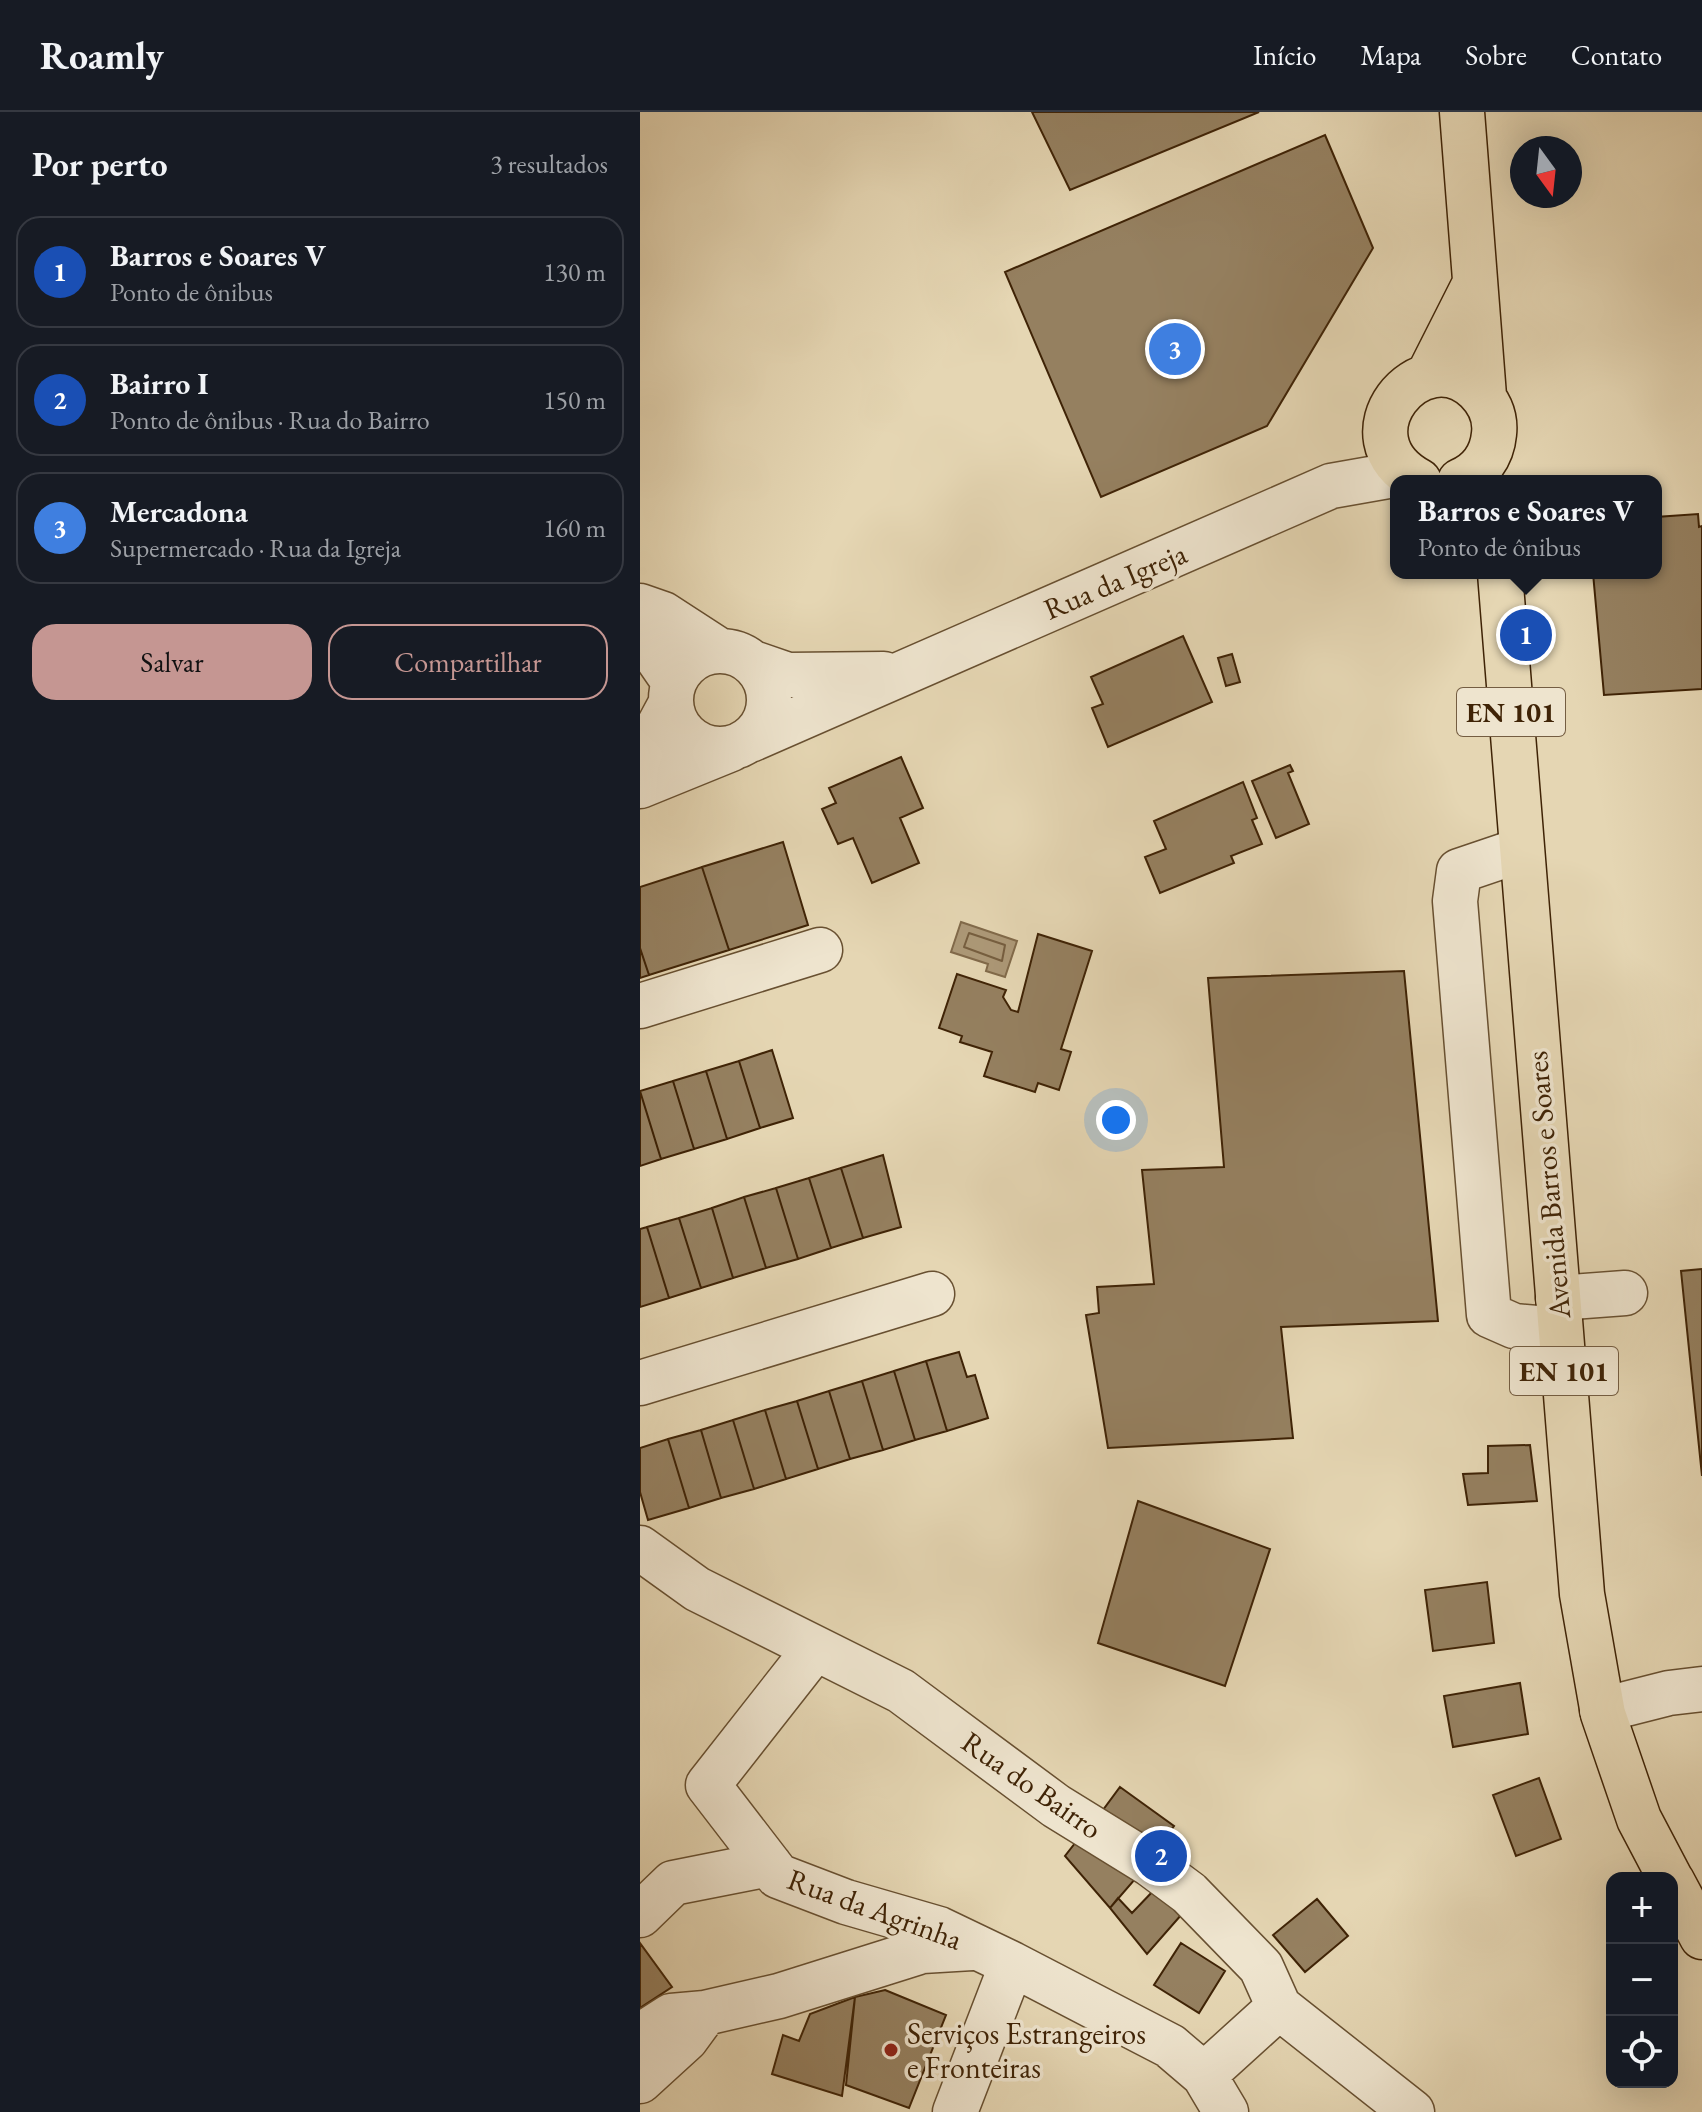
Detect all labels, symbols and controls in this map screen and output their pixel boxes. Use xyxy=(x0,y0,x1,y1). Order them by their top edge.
text: Roamly xyxy=(40,31,164,80)
text: Início xyxy=(1253,37,1316,73)
text: Mapa xyxy=(1360,37,1421,73)
text: Sobre xyxy=(1465,37,1527,73)
text: Contato xyxy=(1571,37,1662,73)
north arrow xyxy=(1510,136,1582,208)
text: Por perto xyxy=(32,142,168,186)
text: 3 resultados xyxy=(490,147,608,181)
text: Barros e Soares V xyxy=(110,236,326,275)
text: 1 xyxy=(53,255,67,289)
text: 130 m xyxy=(543,255,606,289)
text: Ponto de ônibus xyxy=(110,275,273,309)
pin: 3 xyxy=(1149,319,1201,379)
text: Bairro I xyxy=(110,364,208,403)
text: 2 xyxy=(53,383,67,417)
text: 150 m xyxy=(543,383,606,417)
text: Ponto de ônibus · Rua do Bairro xyxy=(110,403,430,437)
popup xyxy=(1390,475,1662,579)
text: Barros e Soares V xyxy=(1418,491,1634,530)
text: Mercadona xyxy=(110,492,248,531)
text: 3 xyxy=(53,511,67,545)
text: 160 m xyxy=(543,511,606,545)
text: Ponto de ônibus xyxy=(1418,530,1581,564)
text: Supermercado · Rua da Igreja xyxy=(110,531,401,565)
street label: Rua da Igreja xyxy=(1037,533,1193,629)
pin: 1 xyxy=(1500,605,1552,665)
button: Salvar xyxy=(32,624,312,700)
button: Compartilhar xyxy=(328,624,608,700)
road number: EN 101 xyxy=(1457,688,1565,736)
street label: Avenida Barros e Soares xyxy=(1517,1050,1579,1321)
your location xyxy=(1096,1100,1136,1140)
road number: EN 101 xyxy=(1510,1347,1618,1395)
street label: Rua do Bairro xyxy=(954,1722,1110,1848)
pin: 2 xyxy=(1135,1826,1187,1886)
street label: Rua da Agrinha xyxy=(782,1859,968,1959)
map controls xyxy=(1606,1872,1678,2088)
button: + xyxy=(1606,1872,1678,1944)
button: − xyxy=(1606,1944,1678,2016)
place label: Serviços Estrangeiros e Fronteiras xyxy=(907,2014,1146,2087)
button: locate xyxy=(1606,2016,1678,2088)
marker: Serviços Estrangeiros e Fronteiras xyxy=(882,2041,900,2059)

